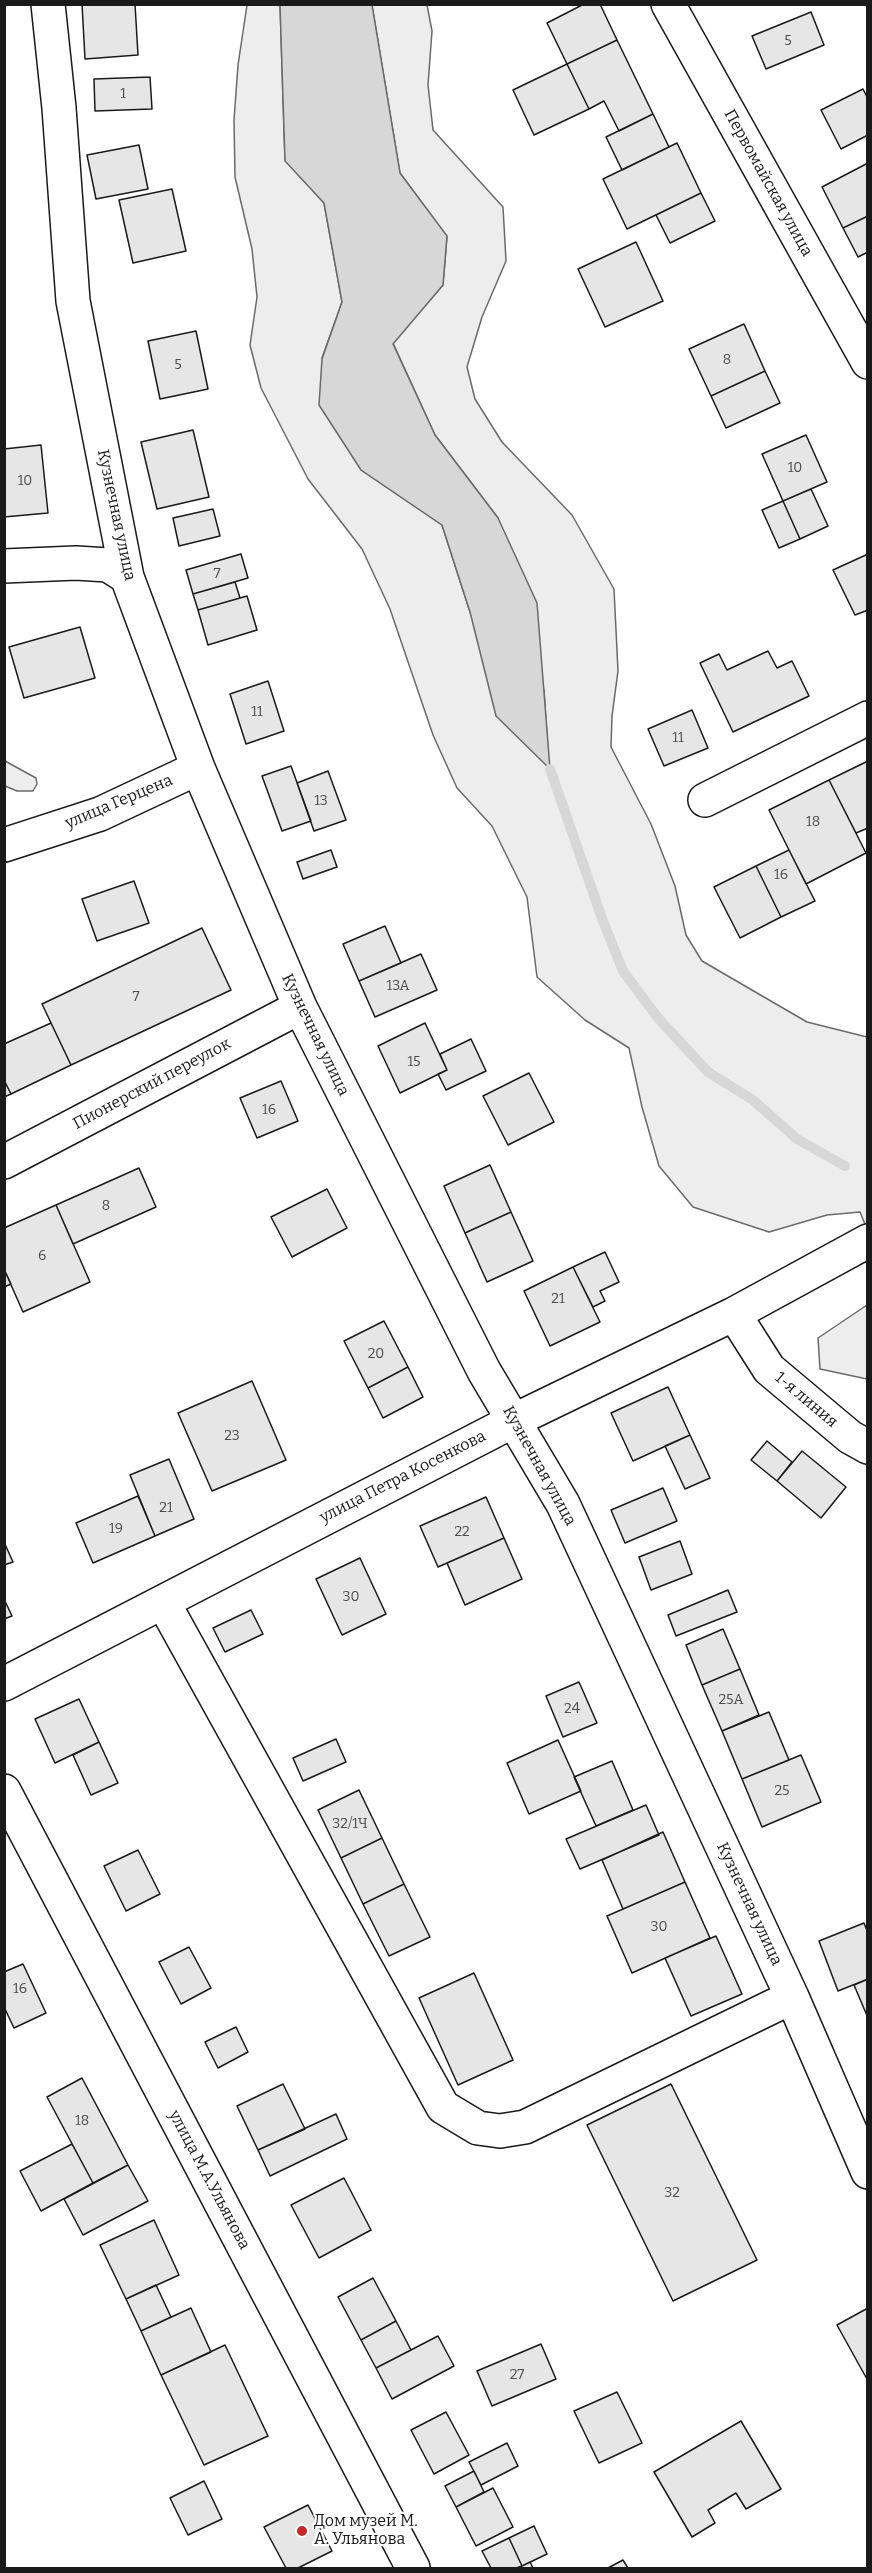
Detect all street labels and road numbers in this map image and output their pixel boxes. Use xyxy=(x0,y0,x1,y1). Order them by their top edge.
street label: Первомайская улица xyxy=(720,106,816,260)
street label: Кузнечная улица xyxy=(93,448,139,582)
street label: улица Герцена xyxy=(62,771,176,833)
street label: Кузнечная улица xyxy=(277,971,353,1099)
street label: Пионерский переулок xyxy=(70,1034,234,1134)
street label: 1-я линия xyxy=(771,1368,841,1432)
street label: Кузнечная улица xyxy=(498,1403,580,1529)
street label: улица Петра Косенкова xyxy=(317,1427,489,1527)
street label: Кузнечная улица xyxy=(712,1839,786,1969)
street label: улица М.А.Ульянова xyxy=(164,2107,254,2253)

